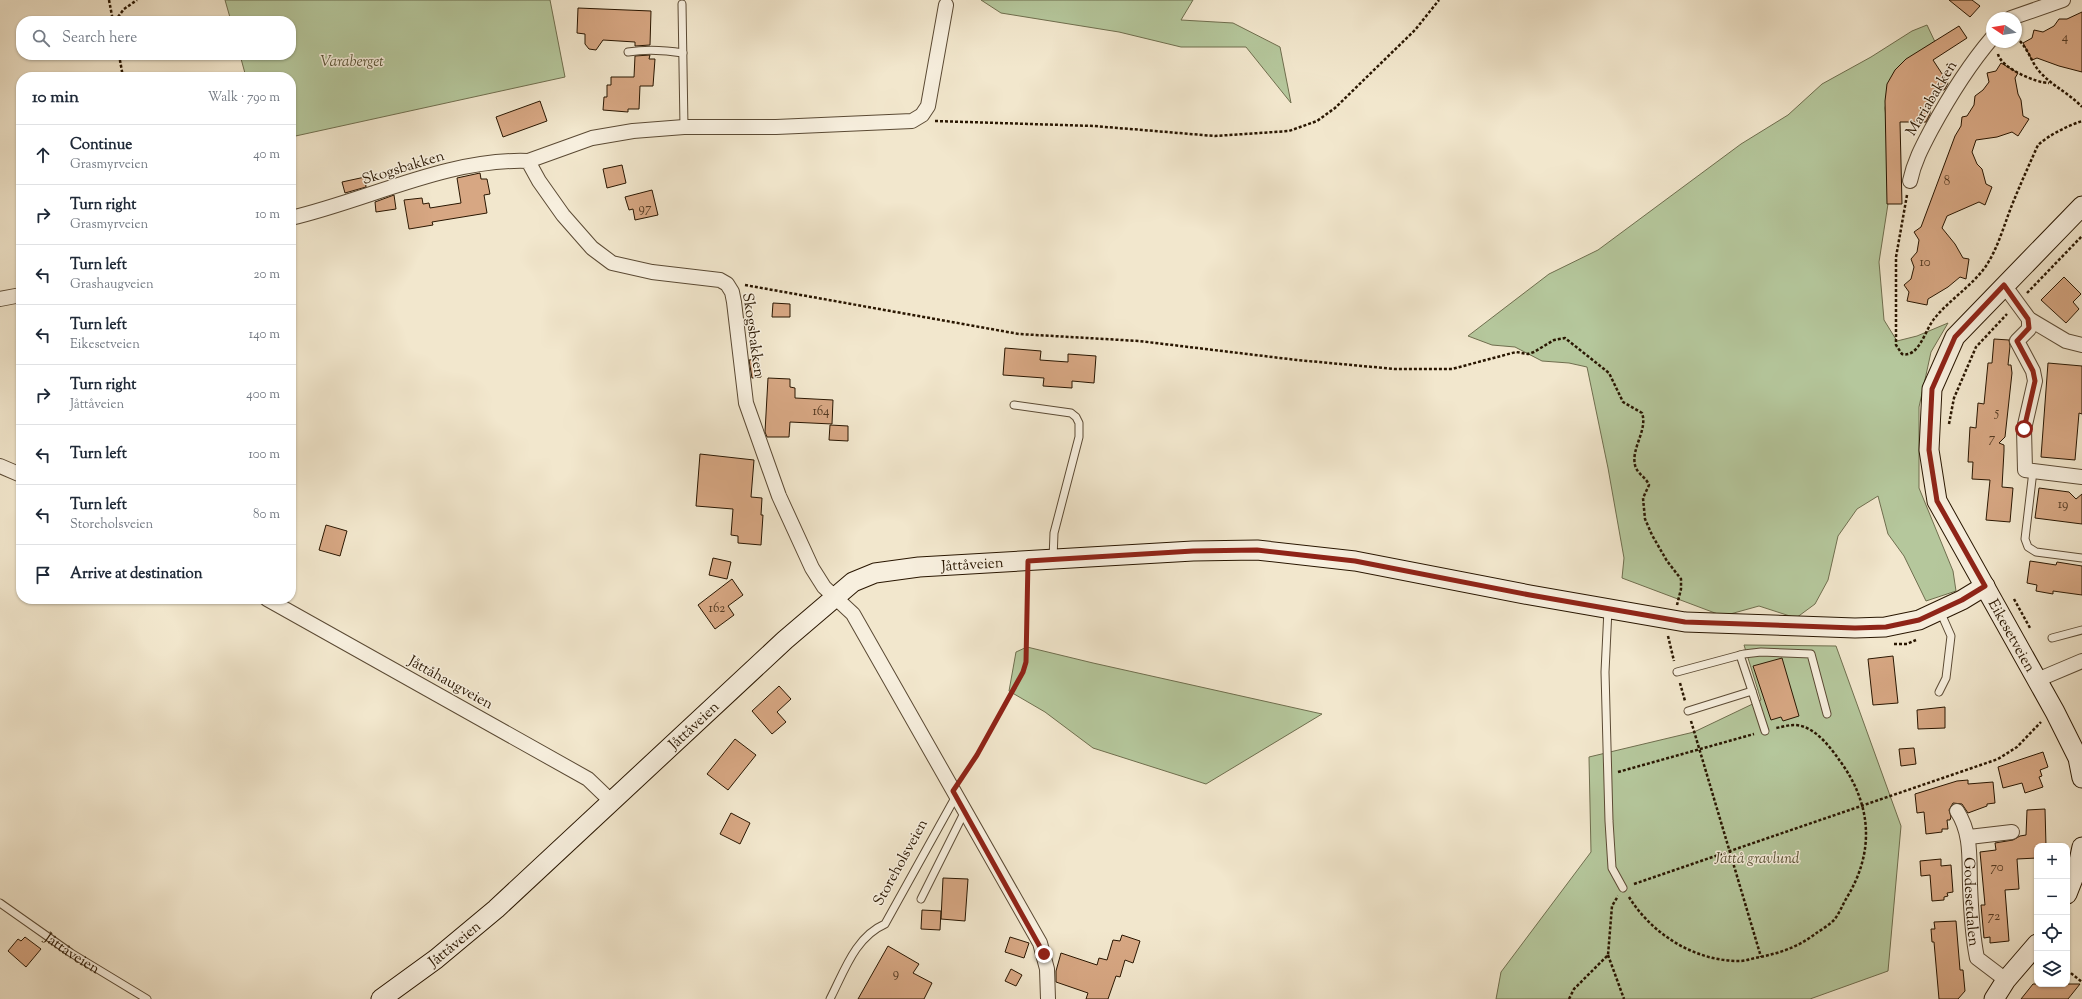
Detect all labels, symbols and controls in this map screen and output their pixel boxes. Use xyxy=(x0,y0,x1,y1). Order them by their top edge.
north arrow xyxy=(1986,12,2022,48)
search box xyxy=(16,16,296,60)
icon: search xyxy=(30,27,52,49)
text: Search here xyxy=(62,28,137,49)
house number: 4 xyxy=(2062,29,2069,47)
park label: Varaberget xyxy=(320,52,384,73)
street label: Mariabakken xyxy=(1902,57,1963,140)
text: 10 min xyxy=(32,86,79,110)
text: Walk · 790 m xyxy=(208,89,280,107)
text: Continue xyxy=(70,135,132,156)
icon: ahead xyxy=(32,144,54,166)
text: 40 m xyxy=(253,146,280,164)
street label: Skogsbakken xyxy=(360,146,447,191)
text: Grasmyrveien xyxy=(70,156,148,174)
house number: 8 xyxy=(1944,173,1950,191)
text: Turn right xyxy=(70,195,136,216)
house number: 97 xyxy=(639,200,652,218)
icon: right xyxy=(32,204,54,226)
text: 10 m xyxy=(255,206,280,224)
text: Grasmyrveien xyxy=(70,216,148,234)
house number: 10 xyxy=(1919,254,1931,272)
text: Turn left xyxy=(70,255,127,276)
icon: left xyxy=(32,264,54,286)
text: 20 m xyxy=(254,266,280,284)
text: Grashaugveien xyxy=(70,276,154,294)
street label: Skogsbakken xyxy=(736,292,769,379)
text: Turn left xyxy=(70,315,127,336)
icon: left xyxy=(32,324,54,346)
text: 140 m xyxy=(249,326,280,344)
text: Eikesetveien xyxy=(70,336,140,354)
text: Turn right xyxy=(70,375,136,396)
icon: right xyxy=(32,384,54,406)
text: 400 m xyxy=(246,386,280,404)
text: Jåttåveien xyxy=(70,396,124,414)
house number: 164 xyxy=(812,403,830,421)
house number: 5 xyxy=(1994,404,2000,422)
route start xyxy=(2015,420,2033,438)
house number: 7 xyxy=(1989,430,1996,448)
icon: left xyxy=(32,444,54,466)
text: Turn left xyxy=(70,444,127,465)
text: 100 m xyxy=(248,446,280,464)
text: Turn left xyxy=(70,495,127,516)
house number: 19 xyxy=(2058,496,2068,514)
icon: left xyxy=(32,504,54,526)
text: 80 m xyxy=(253,506,280,524)
text: Storeholsveien xyxy=(70,516,153,534)
street label: Jåttåveien xyxy=(940,553,1005,578)
icon: arrive xyxy=(32,564,54,586)
text: Arrive at destination xyxy=(70,564,203,585)
street label: Eikesetveien xyxy=(1982,596,2040,677)
house number: 162 xyxy=(709,600,725,618)
street label: Jåttåhaugveien xyxy=(403,651,497,715)
street label: Jåttåveien xyxy=(664,697,725,756)
street label: Storeholsveien xyxy=(869,815,934,910)
map controls xyxy=(2034,843,2070,987)
button: + xyxy=(2034,843,2070,879)
park label: Jåttå gravlund xyxy=(1713,849,1800,870)
street label: Godesetdalen xyxy=(1957,857,1984,948)
house number: 70 xyxy=(1990,859,2004,877)
button: − xyxy=(2034,879,2070,915)
house number: 72 xyxy=(1988,908,2000,926)
button: locate xyxy=(2034,915,2070,951)
street label: Jåttåveien xyxy=(424,917,486,974)
street label: Jåttåveien xyxy=(39,928,104,980)
route end xyxy=(1035,945,1053,963)
button: layers xyxy=(2034,951,2070,987)
house number: 9 xyxy=(893,965,899,983)

